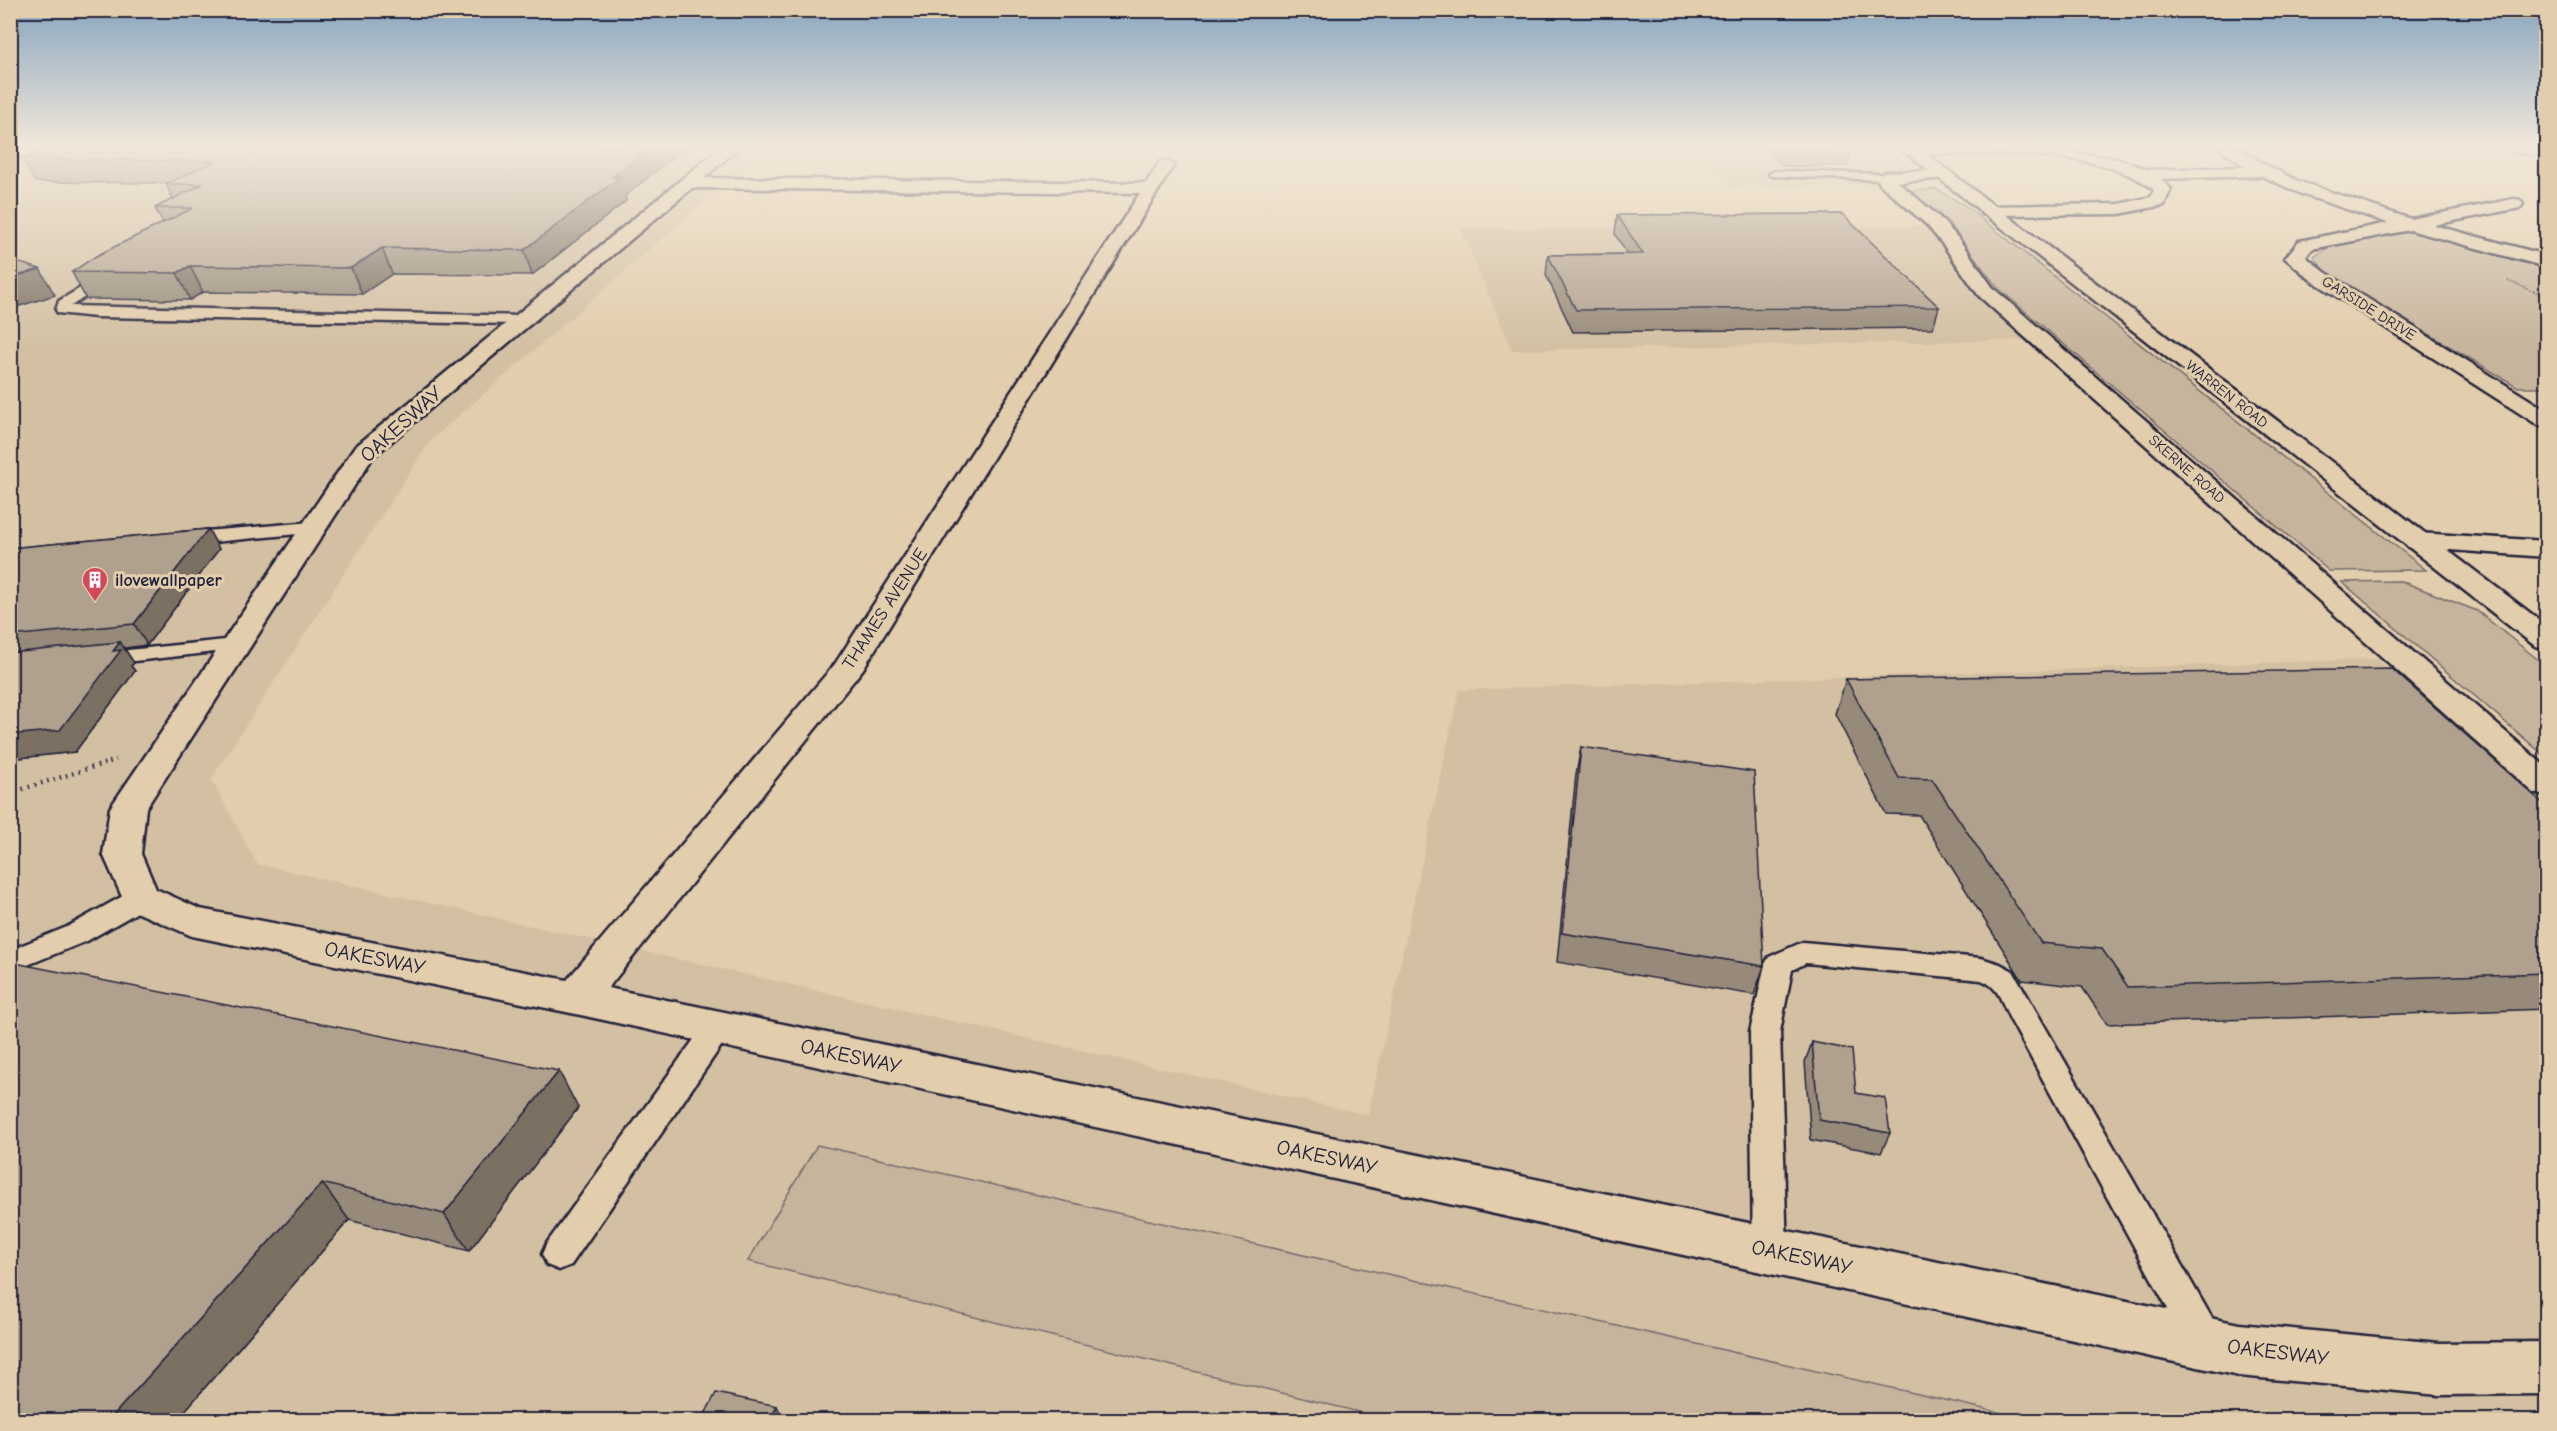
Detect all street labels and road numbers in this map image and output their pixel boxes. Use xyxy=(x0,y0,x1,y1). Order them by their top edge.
street label: GARSIDE DRIVE xyxy=(2319,272,2419,344)
street label: WARREN ROAD xyxy=(2182,356,2272,432)
street label: OAKESWAY xyxy=(355,381,447,467)
street label: SKERNE ROAD xyxy=(2145,431,2229,507)
street label: THAMES AVENUE xyxy=(838,544,932,673)
street label: OAKESWAY xyxy=(323,936,428,980)
street label: OAKESWAY xyxy=(799,1034,904,1078)
street label: OAKESWAY xyxy=(1275,1135,1380,1179)
street label: OAKESWAY xyxy=(1750,1235,1855,1279)
street label: OAKESWAY xyxy=(2226,1334,2331,1370)

